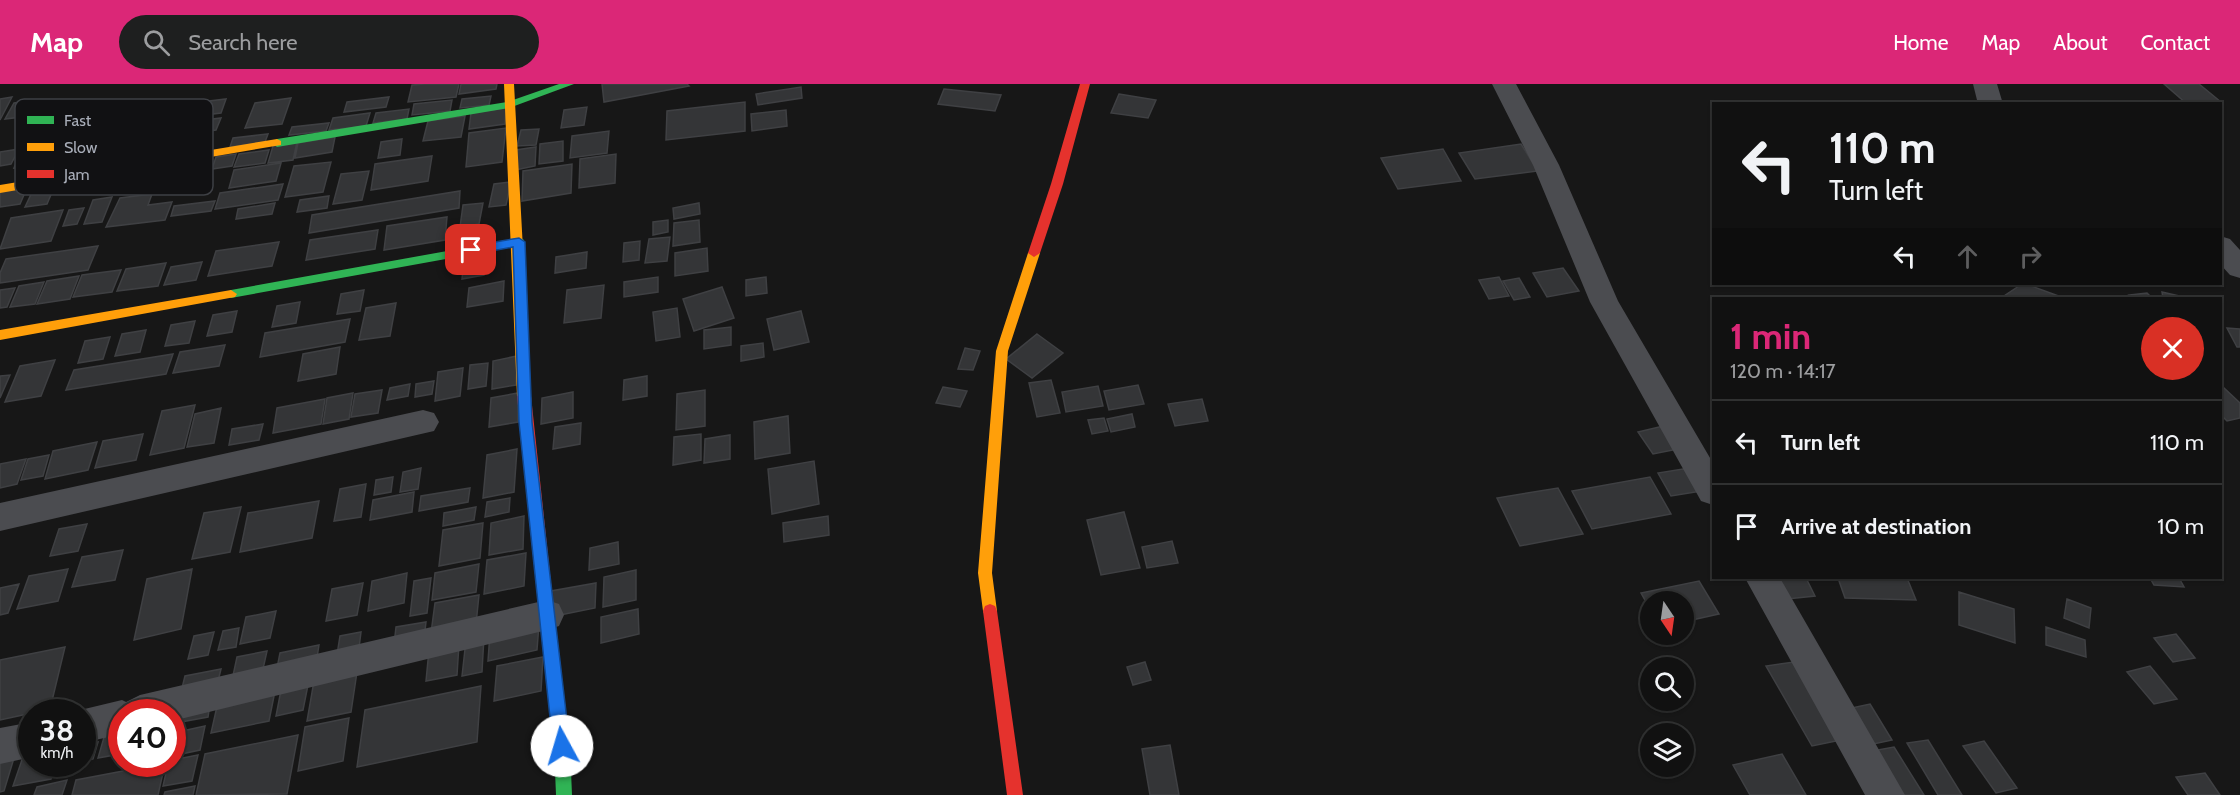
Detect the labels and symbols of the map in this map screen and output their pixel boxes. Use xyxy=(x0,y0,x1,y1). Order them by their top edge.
legend xyxy=(15,99,213,195)
text: Fast xyxy=(64,111,92,130)
text: Slow xyxy=(64,138,98,157)
text: Jam xyxy=(63,165,90,184)
pin xyxy=(445,224,496,275)
north arrow xyxy=(1640,591,1694,645)
speed limit sign: 40 xyxy=(108,699,186,777)
position arrow xyxy=(530,714,594,778)

